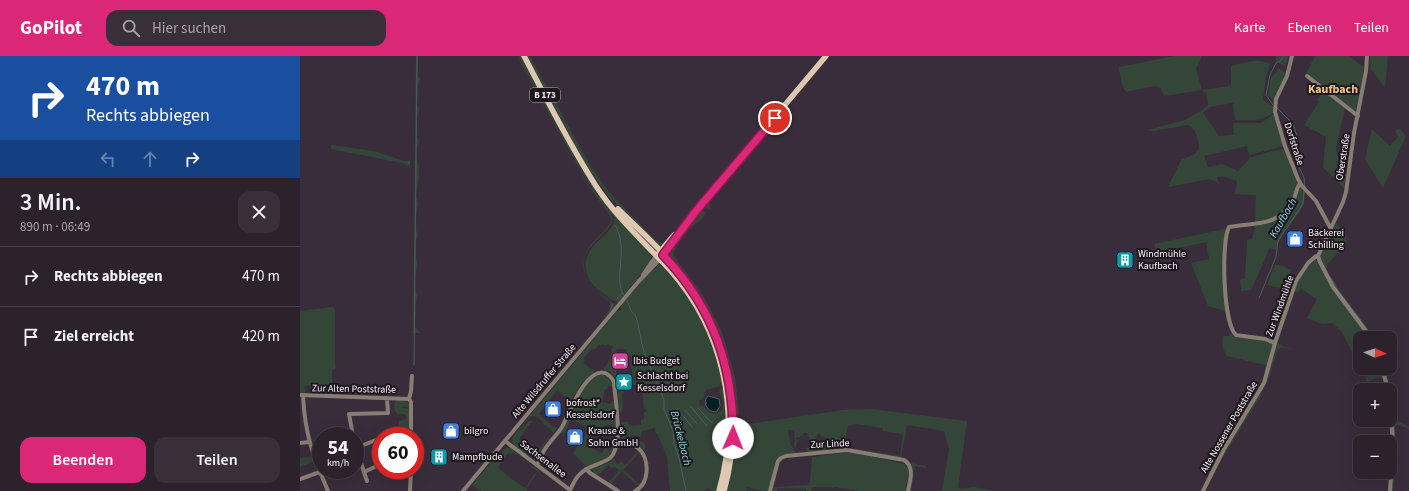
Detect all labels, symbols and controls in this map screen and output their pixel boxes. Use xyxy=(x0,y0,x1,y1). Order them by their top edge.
search box xyxy=(106,10,386,46)
text: GoPilot xyxy=(20,15,82,42)
icon: search xyxy=(120,17,142,39)
text: Hier suchen xyxy=(152,18,226,39)
text: Karte xyxy=(1234,18,1266,38)
text: Ebenen xyxy=(1288,18,1332,38)
text: Teilen xyxy=(1354,18,1389,38)
text: 470 m xyxy=(86,66,160,106)
icon: right xyxy=(20,72,72,124)
district label: Kaufbach xyxy=(1308,81,1358,98)
road number: B 173 xyxy=(530,88,560,102)
pin xyxy=(758,101,792,135)
text: Rechts abbiegen xyxy=(86,103,210,128)
icon: arrive xyxy=(764,107,786,129)
street label: Dorfstraße xyxy=(1280,121,1308,167)
street label: Oberstraße xyxy=(1332,133,1354,181)
icon: left xyxy=(97,148,119,170)
icon: ahead xyxy=(139,148,161,170)
icon: right xyxy=(181,148,203,170)
text: 3 Min. xyxy=(20,185,81,220)
button: close xyxy=(238,191,280,233)
water label: Kaufbach xyxy=(1266,195,1300,240)
text: 890 m · 06:49 xyxy=(20,218,90,236)
place label: Bäckerei Schilling xyxy=(1308,226,1344,252)
shop icon: Bäckerei Schilling xyxy=(1285,229,1305,249)
place label: Windmühle Kaufbach xyxy=(1138,247,1186,273)
building icon: Windmühle Kaufbach xyxy=(1115,250,1135,270)
icon: right xyxy=(20,266,42,288)
text: Rechts abbiegen xyxy=(54,266,163,287)
text: 470 m xyxy=(242,266,280,287)
street label: Zur Windmühle xyxy=(1262,273,1298,339)
icon: arrive xyxy=(20,326,42,348)
text: Ziel erreicht xyxy=(54,326,134,347)
text: 420 m xyxy=(242,326,280,347)
north arrow xyxy=(1353,331,1397,375)
map controls xyxy=(1353,331,1397,479)
street label: Alte Wilsdruffer Straße xyxy=(509,341,579,421)
hotel icon: Ibis Budget xyxy=(610,351,630,371)
place label: Ibis Budget xyxy=(633,354,680,368)
place label: Schlacht bei Kesselsdorf xyxy=(637,369,688,395)
place icon: Schlacht bei Kesselsdorf xyxy=(614,372,634,392)
street label: Alte Nossener Poststraße xyxy=(1197,379,1261,475)
street label: Zur Alten Poststraße xyxy=(312,381,396,397)
button: + xyxy=(1353,383,1397,427)
place label: bofrost* Kesselsdorf xyxy=(566,396,615,422)
shop icon: bofrost* Kesselsdorf xyxy=(543,399,563,419)
water label: Brückelbach xyxy=(667,409,695,467)
position arrow xyxy=(712,417,754,459)
shop icon: bilgro xyxy=(441,421,461,441)
place label: bilgro xyxy=(464,424,488,438)
place label: Krause & Sohn GmbH xyxy=(588,424,638,450)
speed limit sign: 60 xyxy=(372,427,424,479)
shop icon: Krause & Sohn GmbH xyxy=(565,427,585,447)
text: 54 xyxy=(327,434,349,462)
button: − xyxy=(1353,435,1397,479)
street label: Zur Linde xyxy=(810,436,850,452)
button: Beenden xyxy=(20,437,146,483)
button: Teilen xyxy=(154,437,280,483)
street label: Sachsenallee xyxy=(517,437,569,481)
building icon: Mampfbude xyxy=(429,447,449,467)
place label: Mampfbude xyxy=(452,450,503,464)
text: km/h xyxy=(327,456,349,470)

